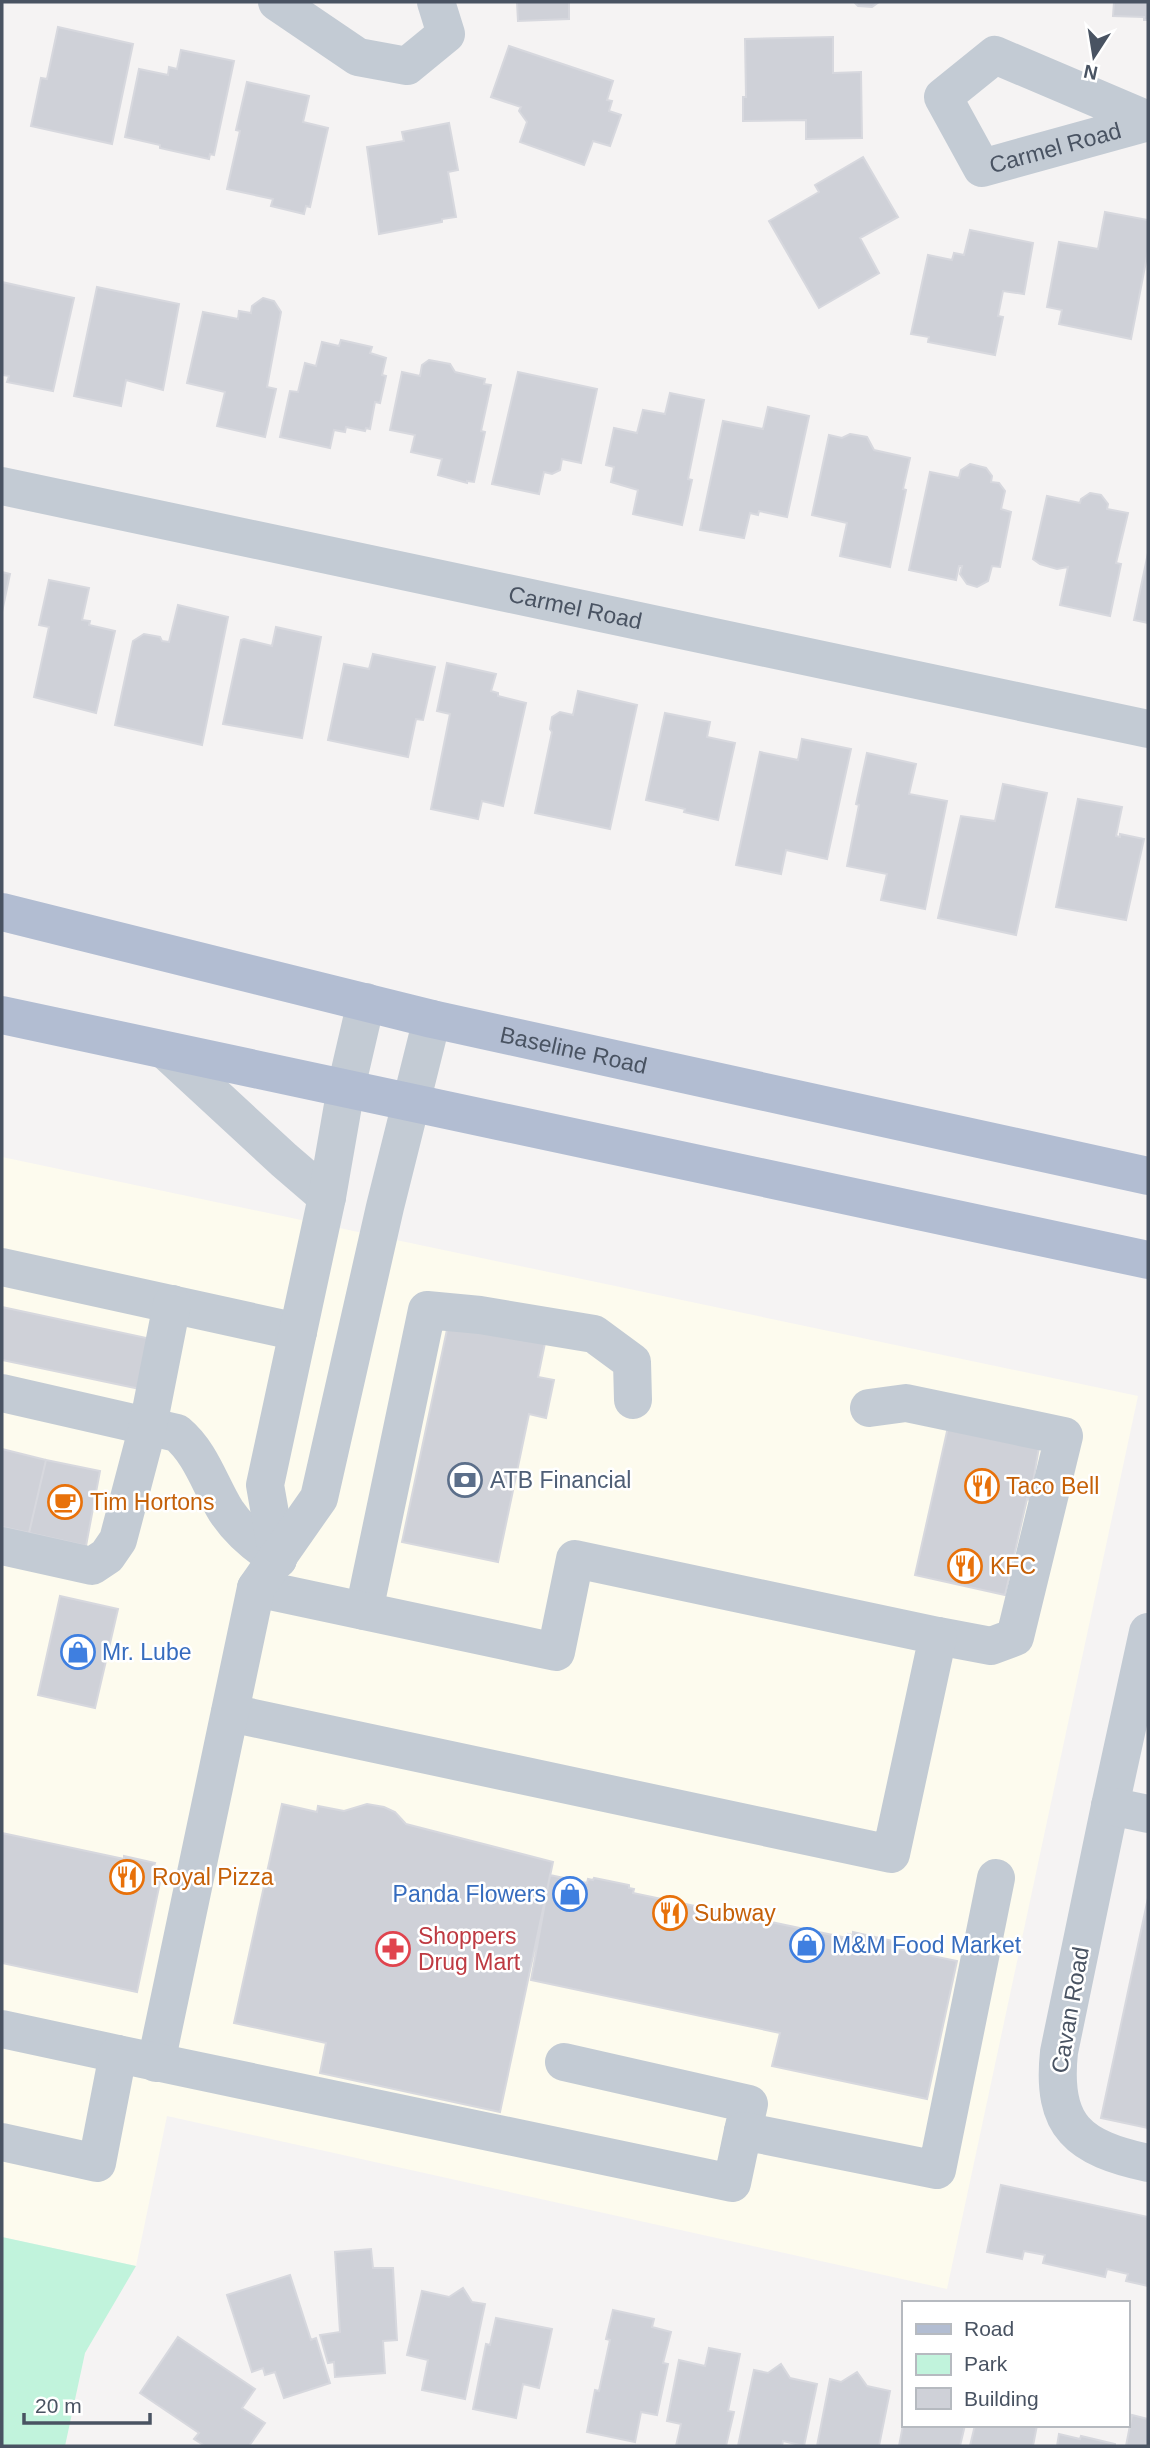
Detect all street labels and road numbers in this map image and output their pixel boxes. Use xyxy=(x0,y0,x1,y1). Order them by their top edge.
street label: Carmel Road xyxy=(986,117,1124,178)
street label: Carmel Road xyxy=(506,581,644,634)
street label: Baseline Road xyxy=(498,1021,649,1079)
street label: Cavan Road xyxy=(1046,1945,1094,2075)

